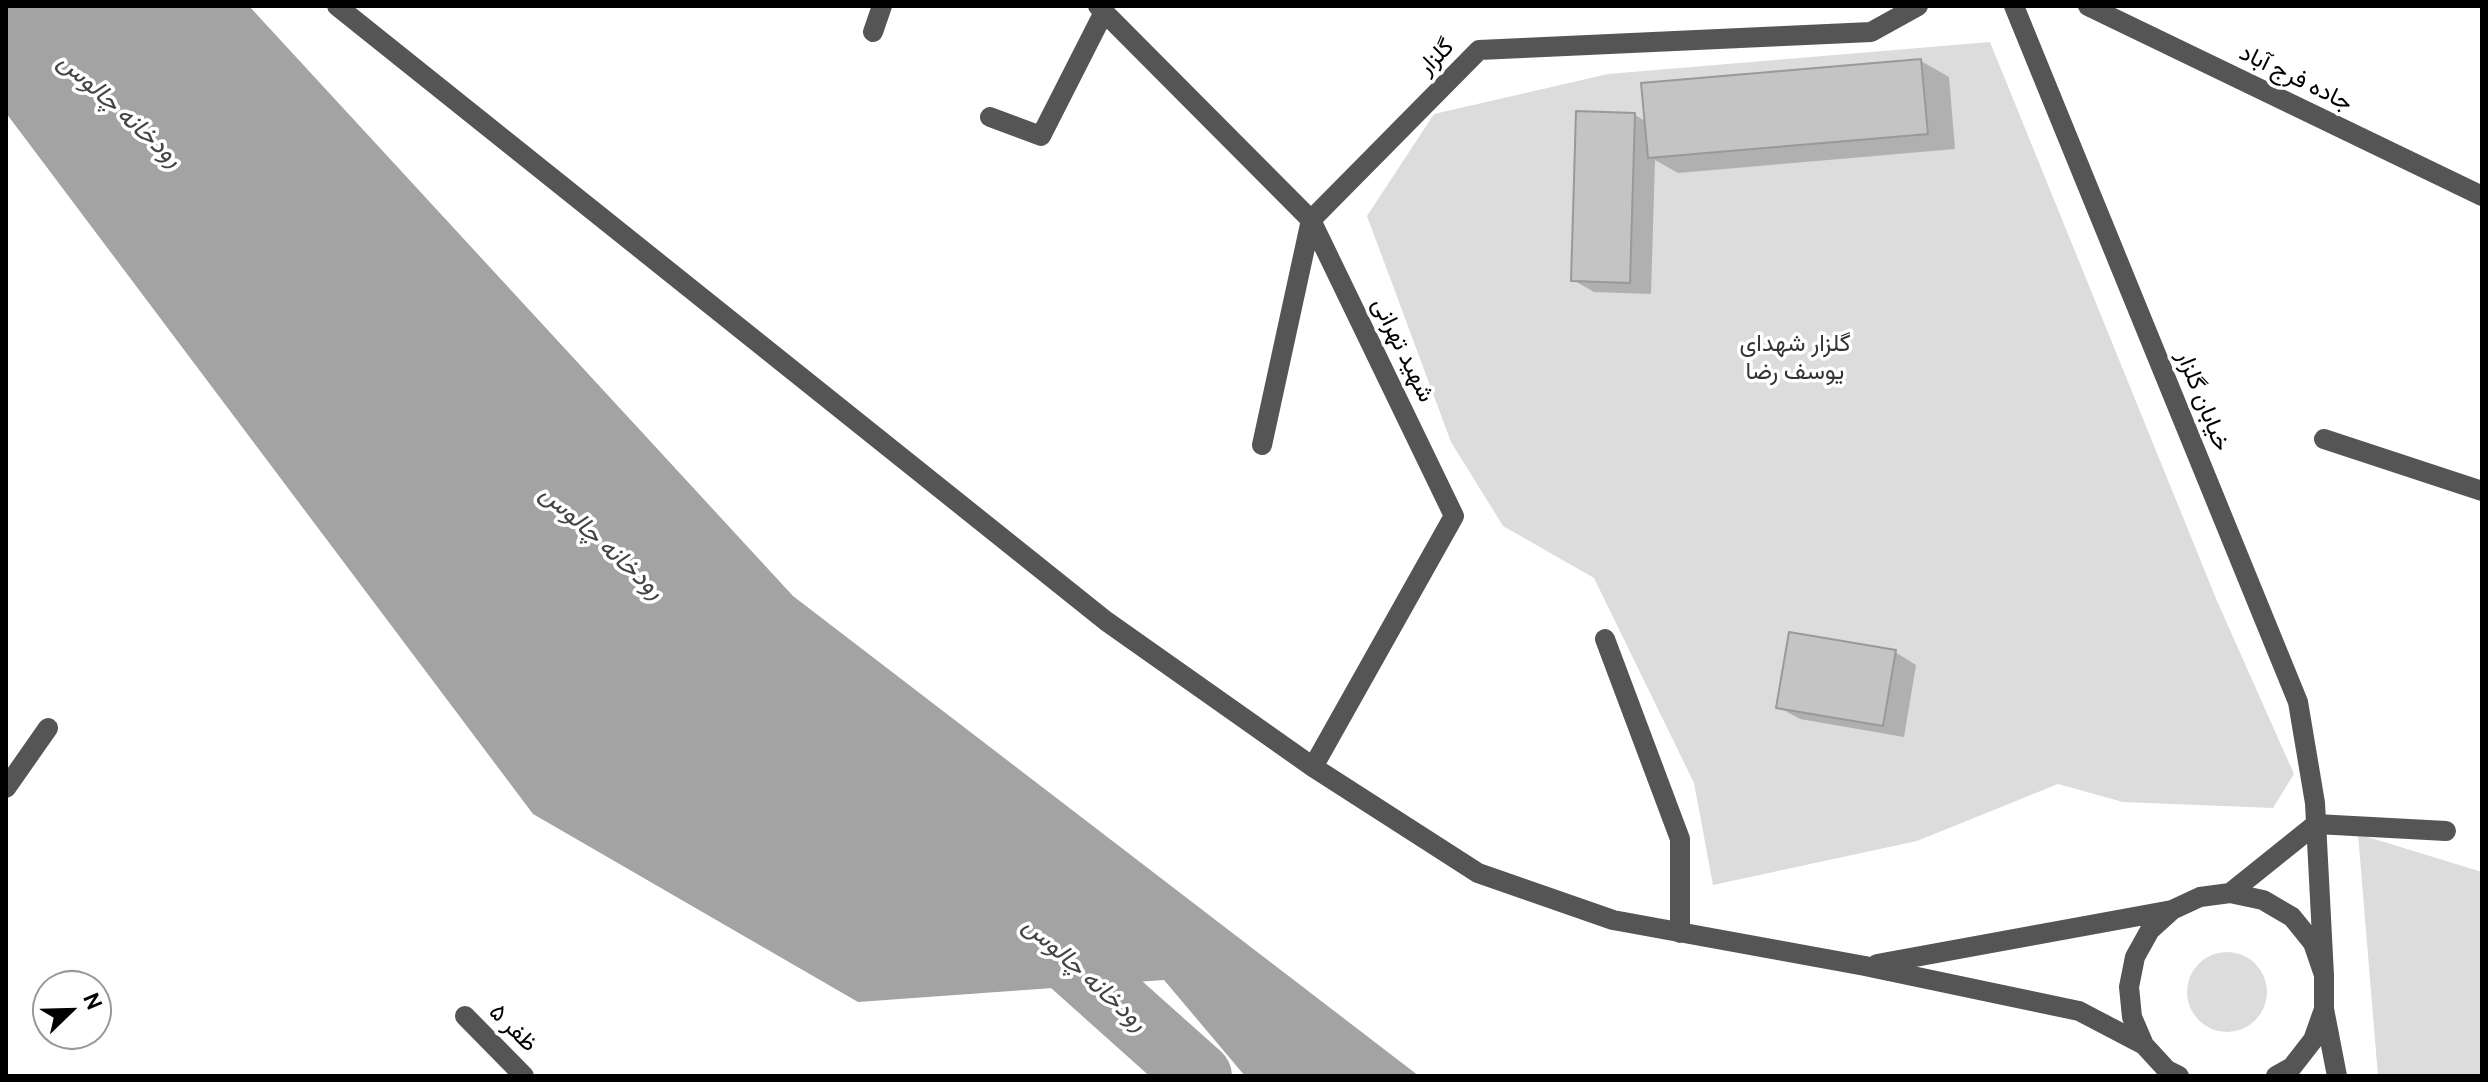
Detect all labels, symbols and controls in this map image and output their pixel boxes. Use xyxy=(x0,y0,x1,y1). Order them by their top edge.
street label: گلزار xyxy=(1412,33,1460,81)
street label: جاده فرج آباد xyxy=(2235,38,2357,118)
water label: رودخانه چالوس xyxy=(51,46,189,174)
street label: شهید تهرانی xyxy=(1365,293,1441,407)
park label: گلزار شهدای یوسف رضا xyxy=(1739,330,1851,386)
street label: خیابان گلزار xyxy=(2170,347,2236,455)
water label: رودخانه چالوس xyxy=(533,478,671,606)
water label: رودخانه چالوس xyxy=(1016,910,1154,1038)
north arrow xyxy=(32,970,112,1050)
text: N xyxy=(77,989,108,1014)
street label: ظفر ۵ xyxy=(483,998,543,1058)

